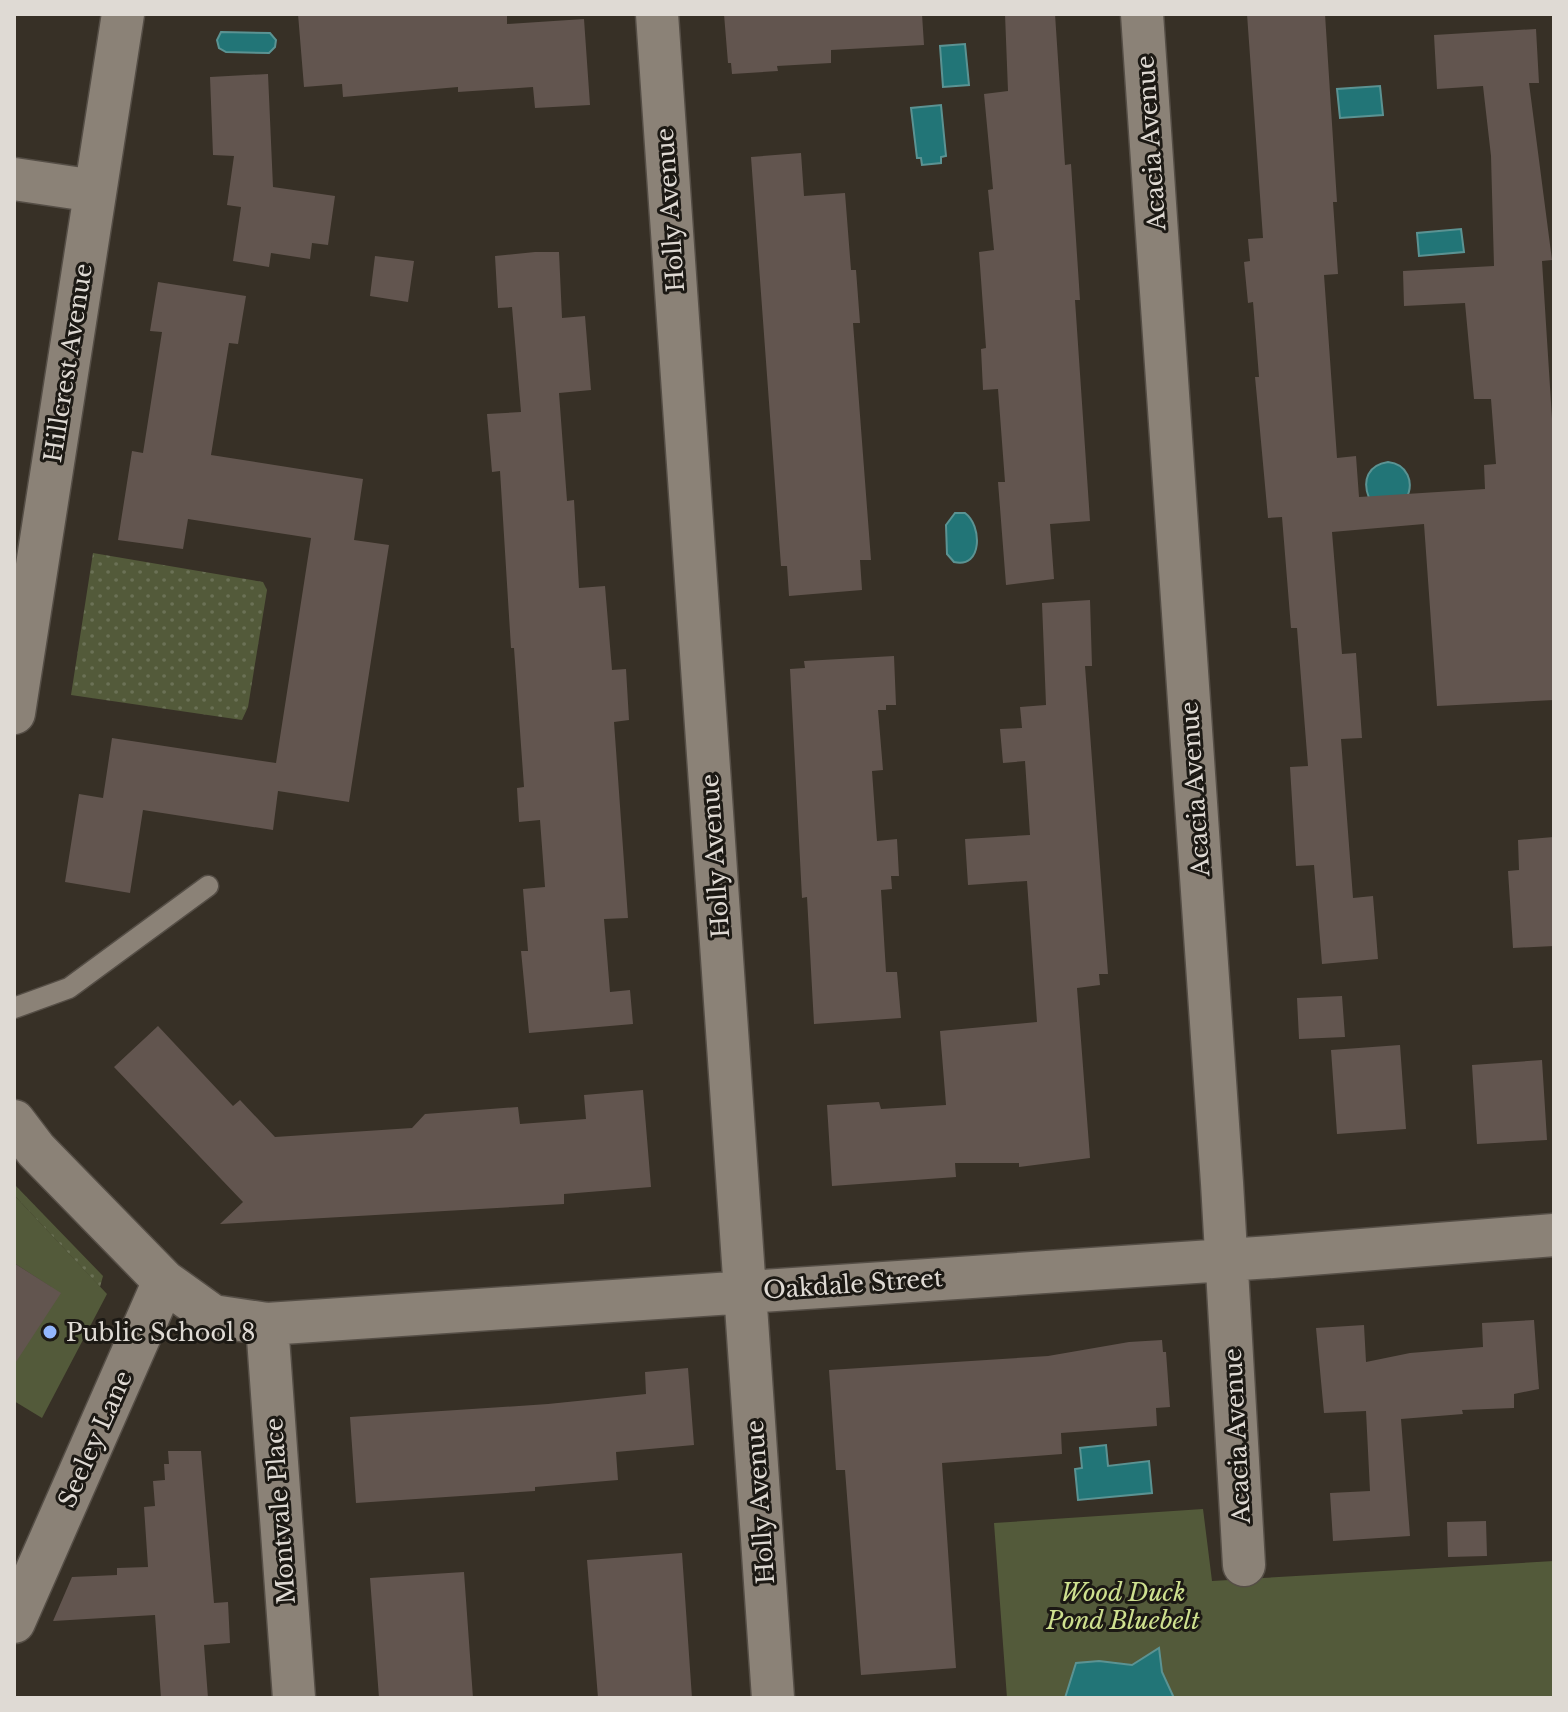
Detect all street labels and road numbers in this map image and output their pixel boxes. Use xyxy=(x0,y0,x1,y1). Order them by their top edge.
street label: Acacia Avenue xyxy=(1130,54,1172,233)
street label: Holly Avenue xyxy=(650,127,690,293)
street label: Hillcrest Avenue xyxy=(38,261,98,465)
street label: Acacia Avenue xyxy=(1174,700,1216,879)
street label: Holly Avenue xyxy=(695,773,735,939)
street label: Oakdale Street xyxy=(762,1263,944,1305)
street label: Acacia Avenue xyxy=(1218,1348,1256,1525)
street label: Seeley Lane xyxy=(52,1366,138,1512)
street label: Montvale Place xyxy=(259,1417,301,1605)
street label: Holly Avenue xyxy=(740,1419,780,1585)

